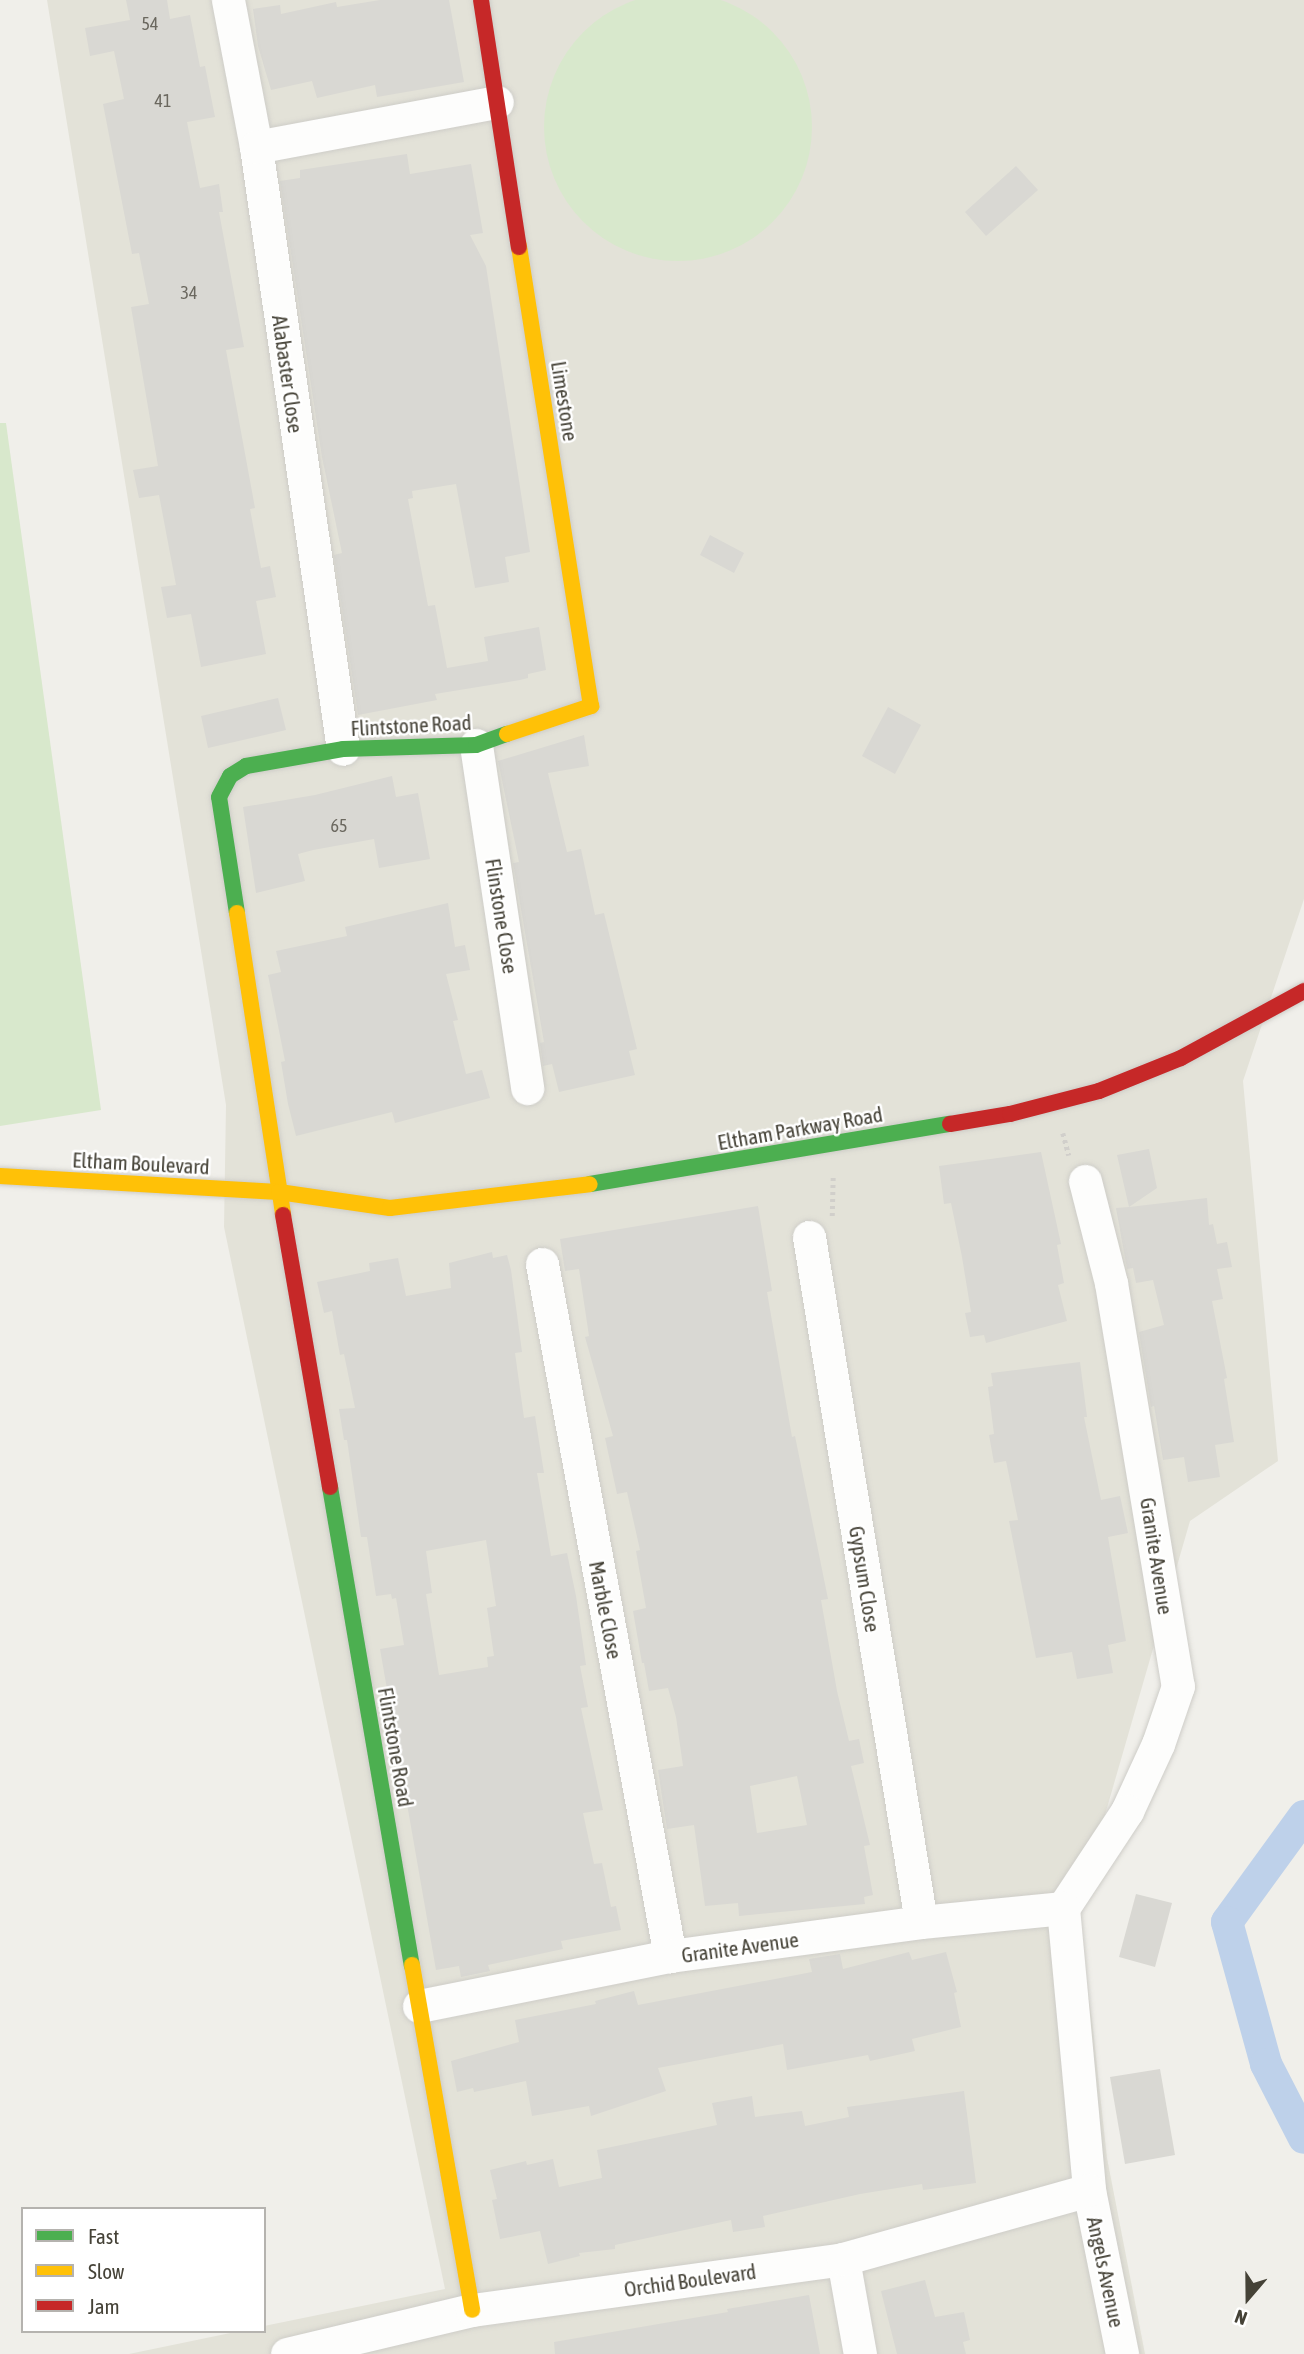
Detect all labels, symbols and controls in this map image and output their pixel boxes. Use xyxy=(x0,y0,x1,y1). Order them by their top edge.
house number: 54 xyxy=(142,13,158,35)
house number: 41 xyxy=(155,90,171,112)
house number: 34 xyxy=(181,282,197,304)
street label: Alabaster Close xyxy=(267,313,309,435)
street label: Limestone xyxy=(546,359,584,443)
street label: Flintstone Road xyxy=(350,709,472,741)
house number: 65 xyxy=(331,815,347,837)
street label: Flinstone Close xyxy=(480,857,524,975)
street label: Eltham Parkway Road xyxy=(715,1101,885,1155)
street label: Eltham Boulevard xyxy=(72,1147,210,1179)
street label: Granite Avenue xyxy=(1135,1496,1179,1616)
street label: Gypsum Close xyxy=(844,1524,886,1634)
street label: Marble Close xyxy=(584,1559,628,1661)
street label: Flintstone Road xyxy=(373,1685,419,1809)
street label: Granite Avenue xyxy=(680,1926,800,1968)
legend xyxy=(21,2207,266,2333)
street label: Angels Avenue xyxy=(1082,2214,1130,2330)
text: Fast xyxy=(88,2224,119,2248)
street label: Orchid Boulevard xyxy=(622,2258,758,2302)
text: Slow xyxy=(88,2259,124,2283)
north arrow xyxy=(1213,2263,1283,2333)
text: Jam xyxy=(88,2294,120,2318)
text: N xyxy=(1232,2305,1250,2330)

